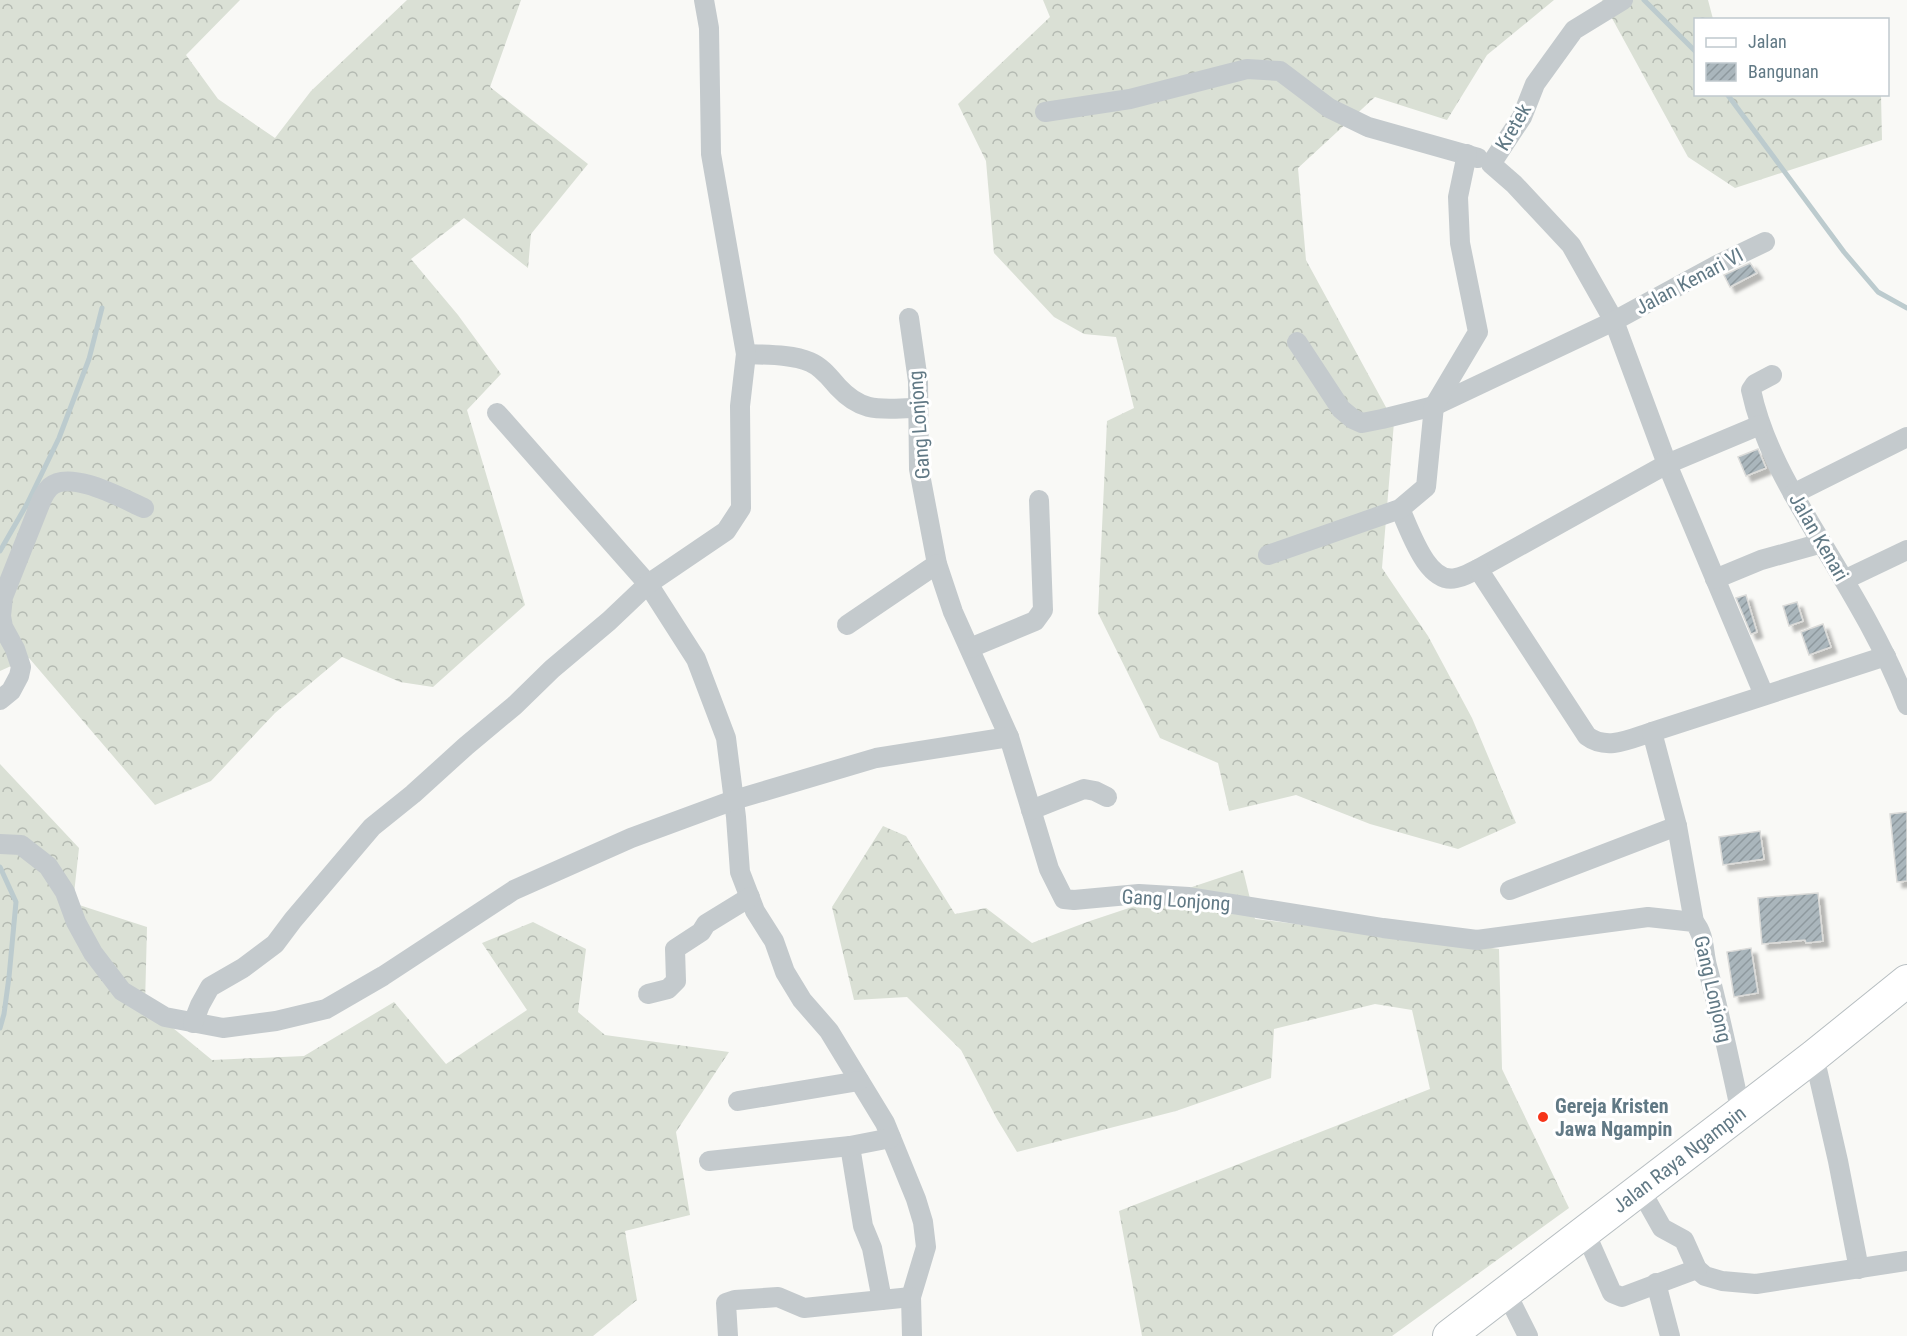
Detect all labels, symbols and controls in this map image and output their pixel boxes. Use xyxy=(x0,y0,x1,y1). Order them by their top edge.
legend xyxy=(1694,18,1889,96)
text: Jalan xyxy=(1748,31,1787,52)
text: Bangunan xyxy=(1748,61,1819,82)
street label: Kretek xyxy=(1490,99,1536,155)
street label: Jalan Kenari VI xyxy=(1631,243,1747,319)
street label: Gang Lonjong xyxy=(903,370,935,480)
street label: Jalan Kenari xyxy=(1784,489,1854,585)
street label: Gang Lonjong xyxy=(1121,884,1231,916)
street label: Gang Lonjong xyxy=(1689,933,1737,1045)
place label: Gereja Kristen Jawa Ngampin xyxy=(1555,1094,1672,1141)
street label: Jalan Raya Ngampin xyxy=(1608,1101,1750,1218)
marker: Gereja Kristen Jawa Ngampin xyxy=(1536,1110,1550,1124)

